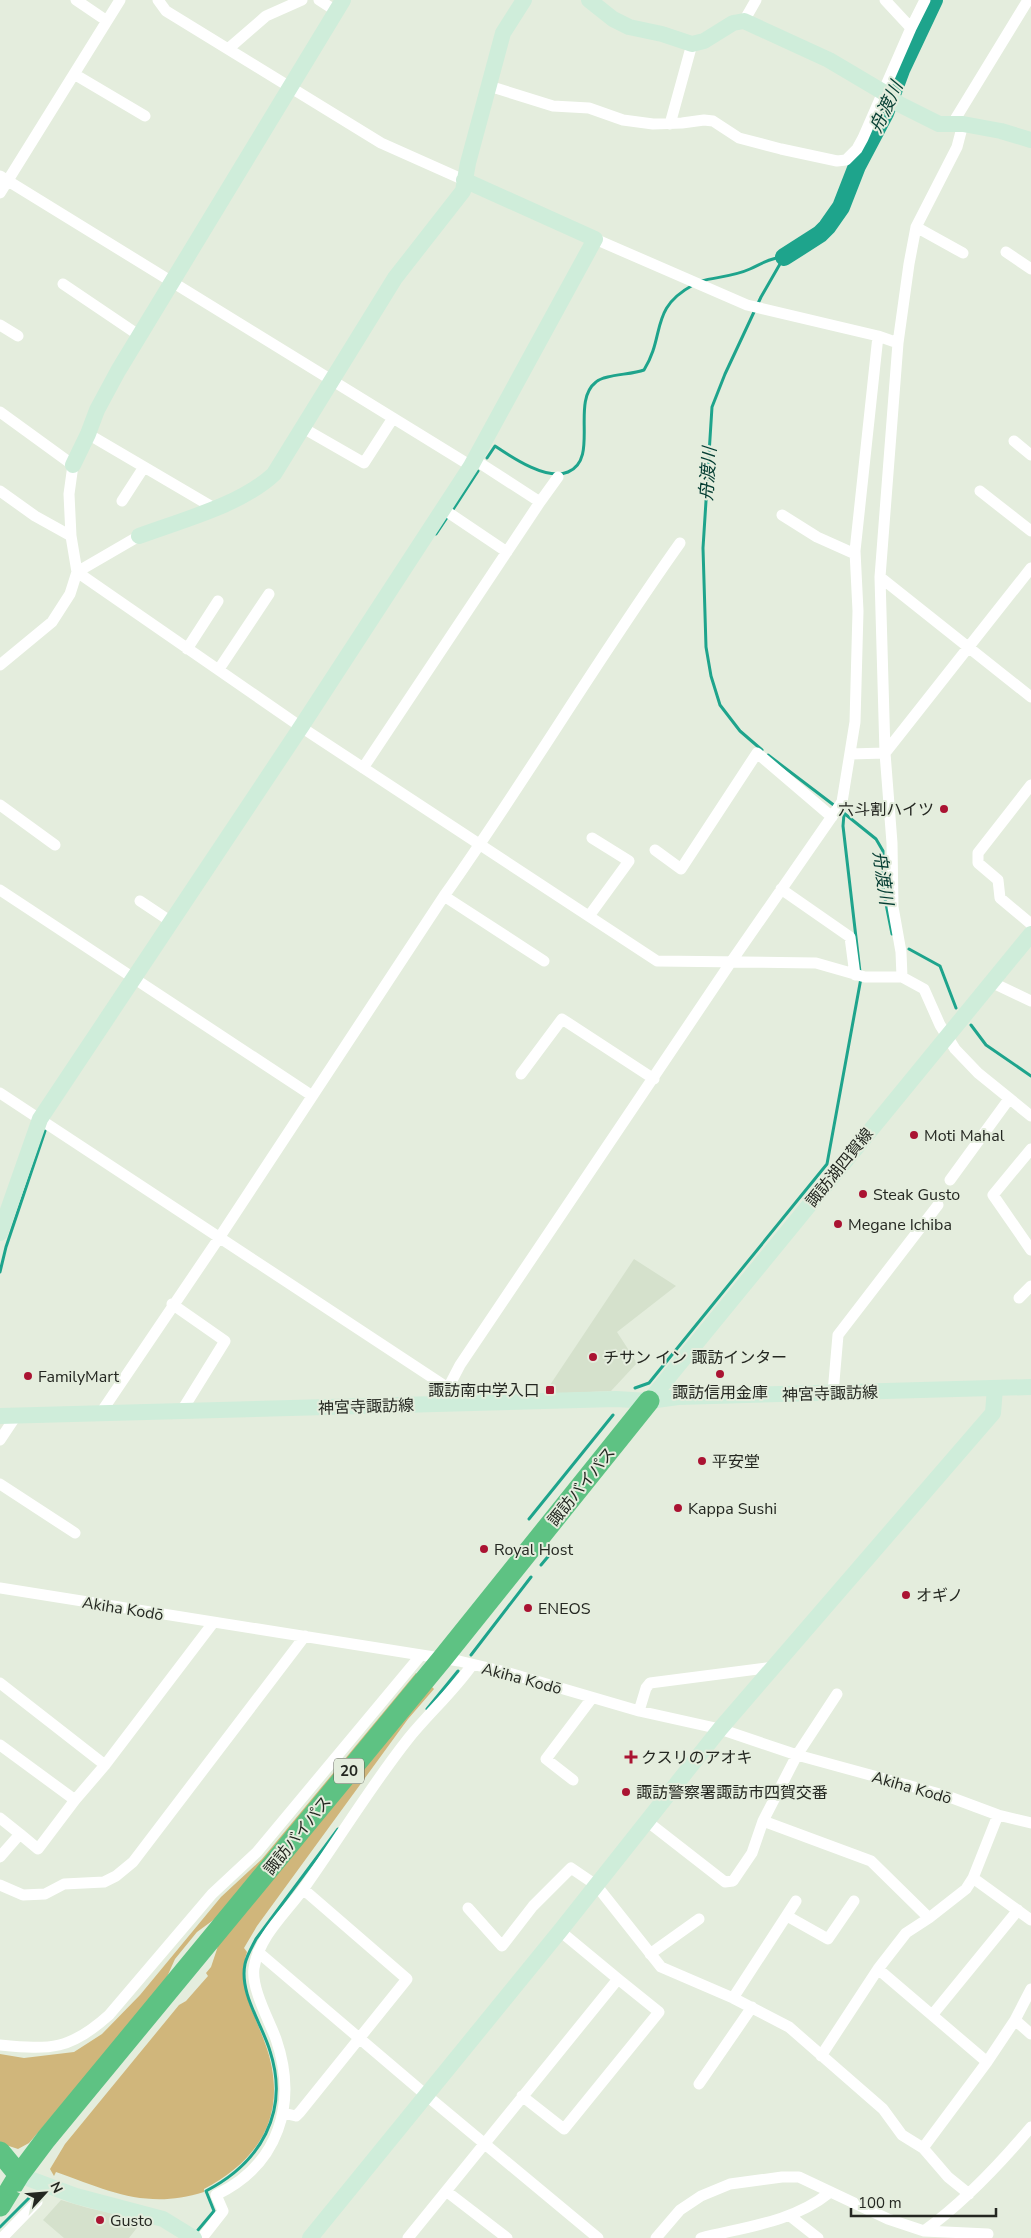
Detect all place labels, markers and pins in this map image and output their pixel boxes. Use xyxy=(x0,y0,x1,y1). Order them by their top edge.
place label: 六斗割ハイツ xyxy=(838,799,934,821)
marker: 六斗割ハイツ xyxy=(938,803,950,815)
place label: Moti Mahal xyxy=(924,1125,1005,1147)
marker: Moti Mahal xyxy=(908,1129,920,1141)
place label: Steak Gusto xyxy=(873,1184,960,1206)
marker: Steak Gusto xyxy=(857,1188,869,1200)
place label: Megane Ichiba xyxy=(848,1214,952,1236)
marker: Megane Ichiba xyxy=(832,1218,844,1230)
place label: チサン イン 諏訪インター xyxy=(603,1347,787,1369)
marker: チサン イン 諏訪インター xyxy=(587,1351,599,1363)
place label: FamilyMart xyxy=(38,1366,119,1388)
marker: 諏訪信用金庫 xyxy=(714,1368,726,1380)
marker: FamilyMart xyxy=(22,1370,34,1382)
place label: 諏訪南中学入口 xyxy=(428,1380,540,1402)
place label: 諏訪信用金庫 xyxy=(672,1382,768,1404)
marker: 諏訪南中学入口 xyxy=(544,1384,556,1396)
place label: 平安堂 xyxy=(712,1451,760,1473)
marker: 平安堂 xyxy=(696,1455,708,1467)
place label: Kappa Sushi xyxy=(688,1498,777,1520)
marker: Kappa Sushi xyxy=(672,1502,684,1514)
place label: Royal Host xyxy=(494,1539,573,1561)
marker: Royal Host xyxy=(478,1543,490,1555)
place label: オギノ xyxy=(916,1585,963,1607)
marker: オギノ xyxy=(900,1589,912,1601)
place label: ENEOS xyxy=(538,1598,591,1620)
marker: ENEOS xyxy=(522,1602,534,1614)
place label: クスリのアオキ xyxy=(641,1747,753,1769)
marker: クスリのアオキ xyxy=(625,1751,637,1763)
place label: 諏訪警察署諏訪市四賀交番 xyxy=(636,1782,828,1804)
marker: 諏訪警察署諏訪市四賀交番 xyxy=(620,1786,632,1798)
place label: Gusto xyxy=(110,2210,153,2232)
marker: Gusto xyxy=(94,2214,106,2226)

